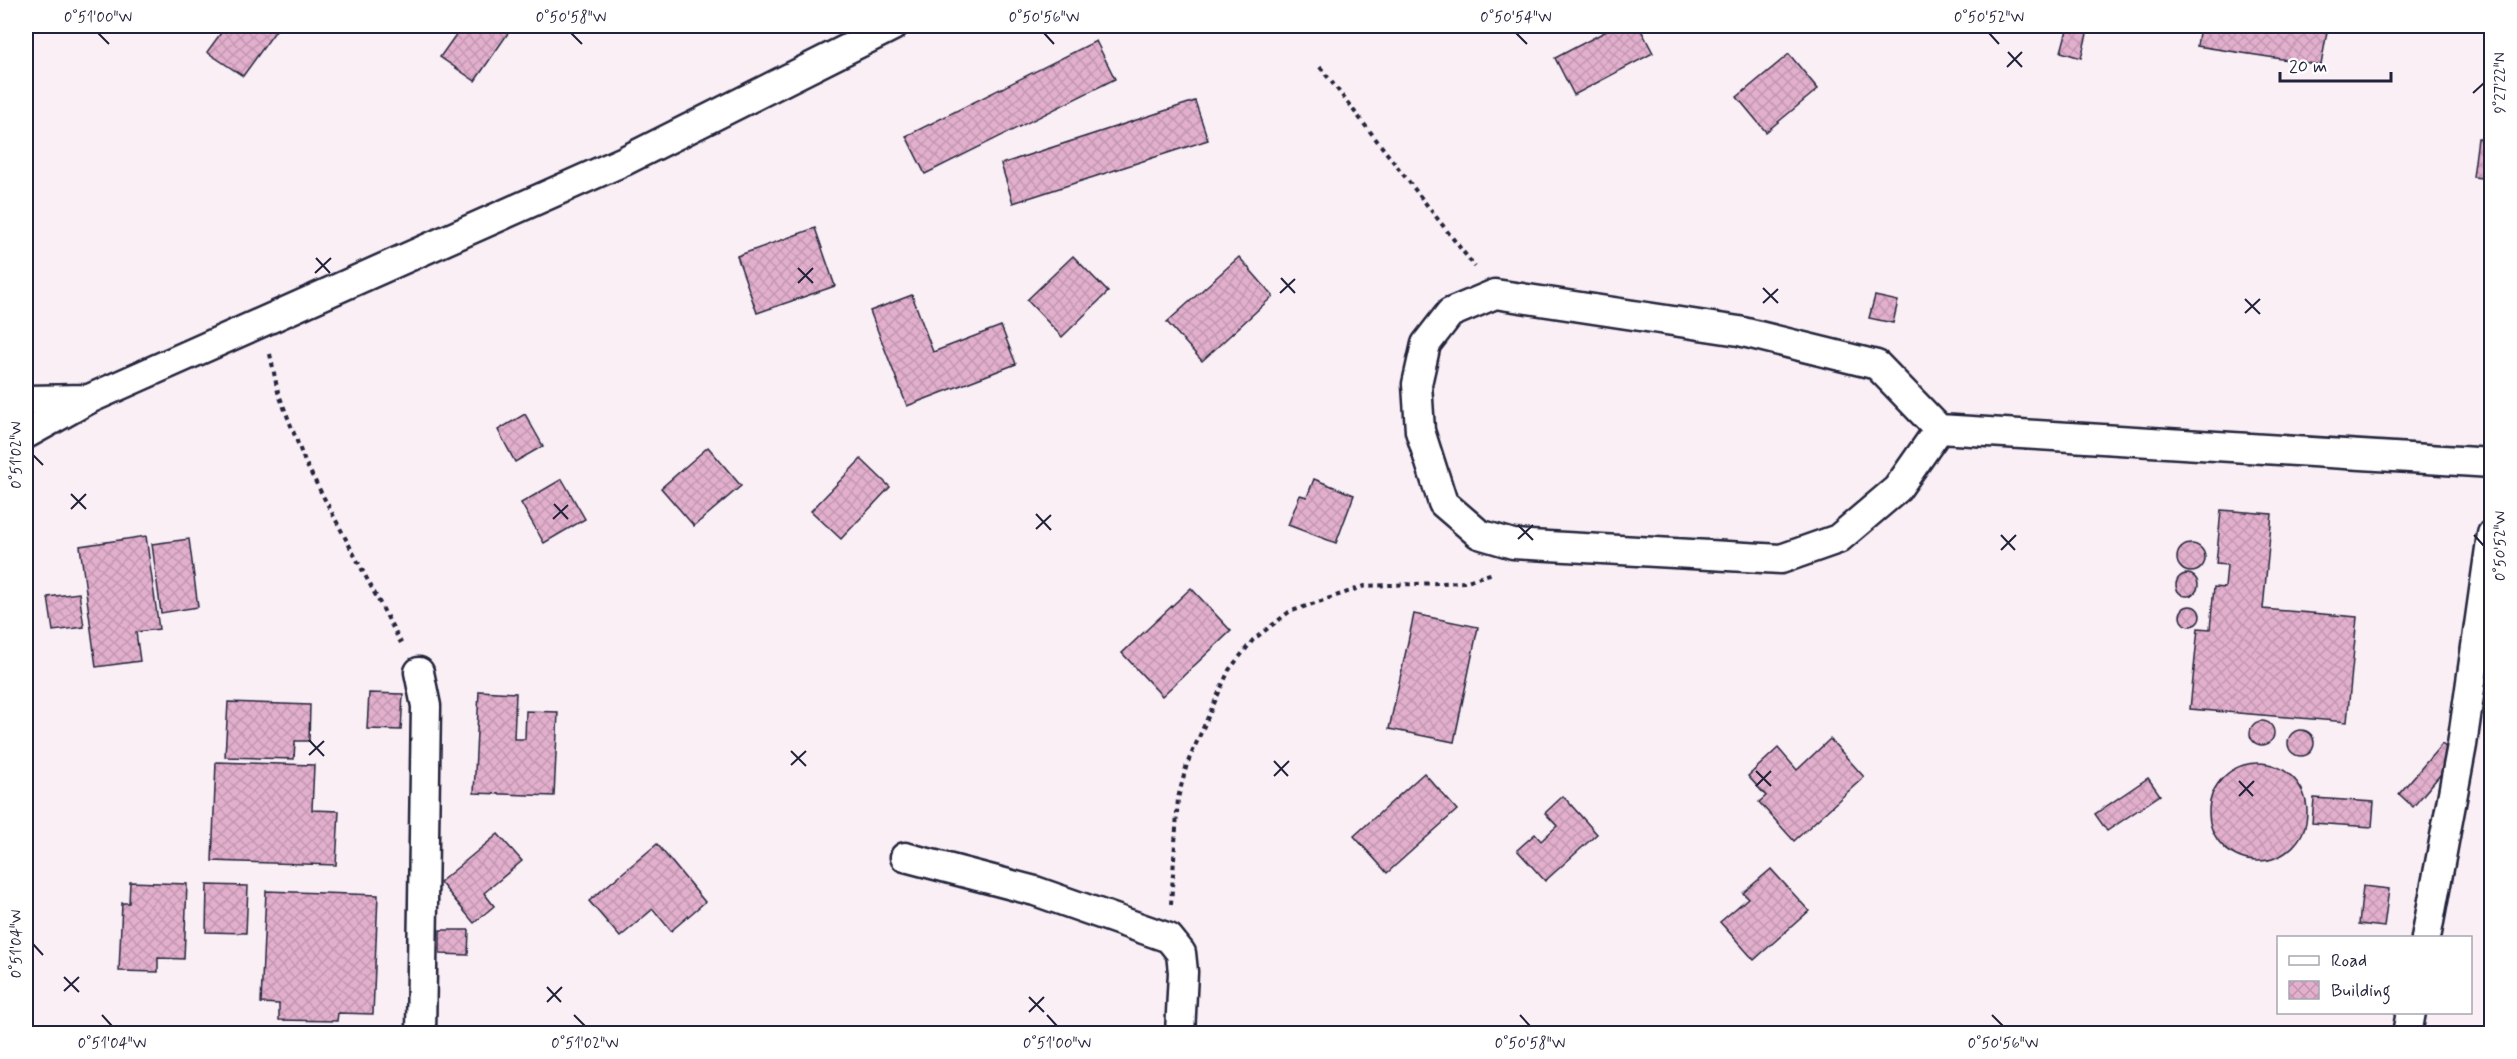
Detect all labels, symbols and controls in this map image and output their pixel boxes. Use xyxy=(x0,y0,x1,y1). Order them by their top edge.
text: 0°51'00"W xyxy=(64,8,132,28)
text: 0°50'58"W xyxy=(536,8,606,28)
text: 0°50'56"W xyxy=(1009,8,1079,28)
text: 0°50'54"W xyxy=(1480,8,1552,28)
text: 0°50'52"W xyxy=(1954,8,2024,28)
scale bar xyxy=(2280,45,2391,83)
text: 9°27'22"N xyxy=(2491,52,2511,114)
text: 20 m xyxy=(2289,55,2327,79)
text: 0°51'02"W xyxy=(7,421,27,489)
text: 0°50'52"W xyxy=(2491,511,2511,581)
text: 0°51'04"W xyxy=(7,910,27,978)
legend xyxy=(2277,936,2472,1014)
text: Road xyxy=(2331,949,2367,973)
text: Building xyxy=(2331,979,2391,1005)
text: 0°51'04"W xyxy=(78,1034,146,1054)
text: 0°51'02"W xyxy=(551,1034,619,1054)
text: 0°51'00"W xyxy=(1023,1034,1091,1054)
text: 0°50'58"W xyxy=(1495,1034,1565,1054)
text: 0°50'56"W xyxy=(1968,1034,2038,1054)

